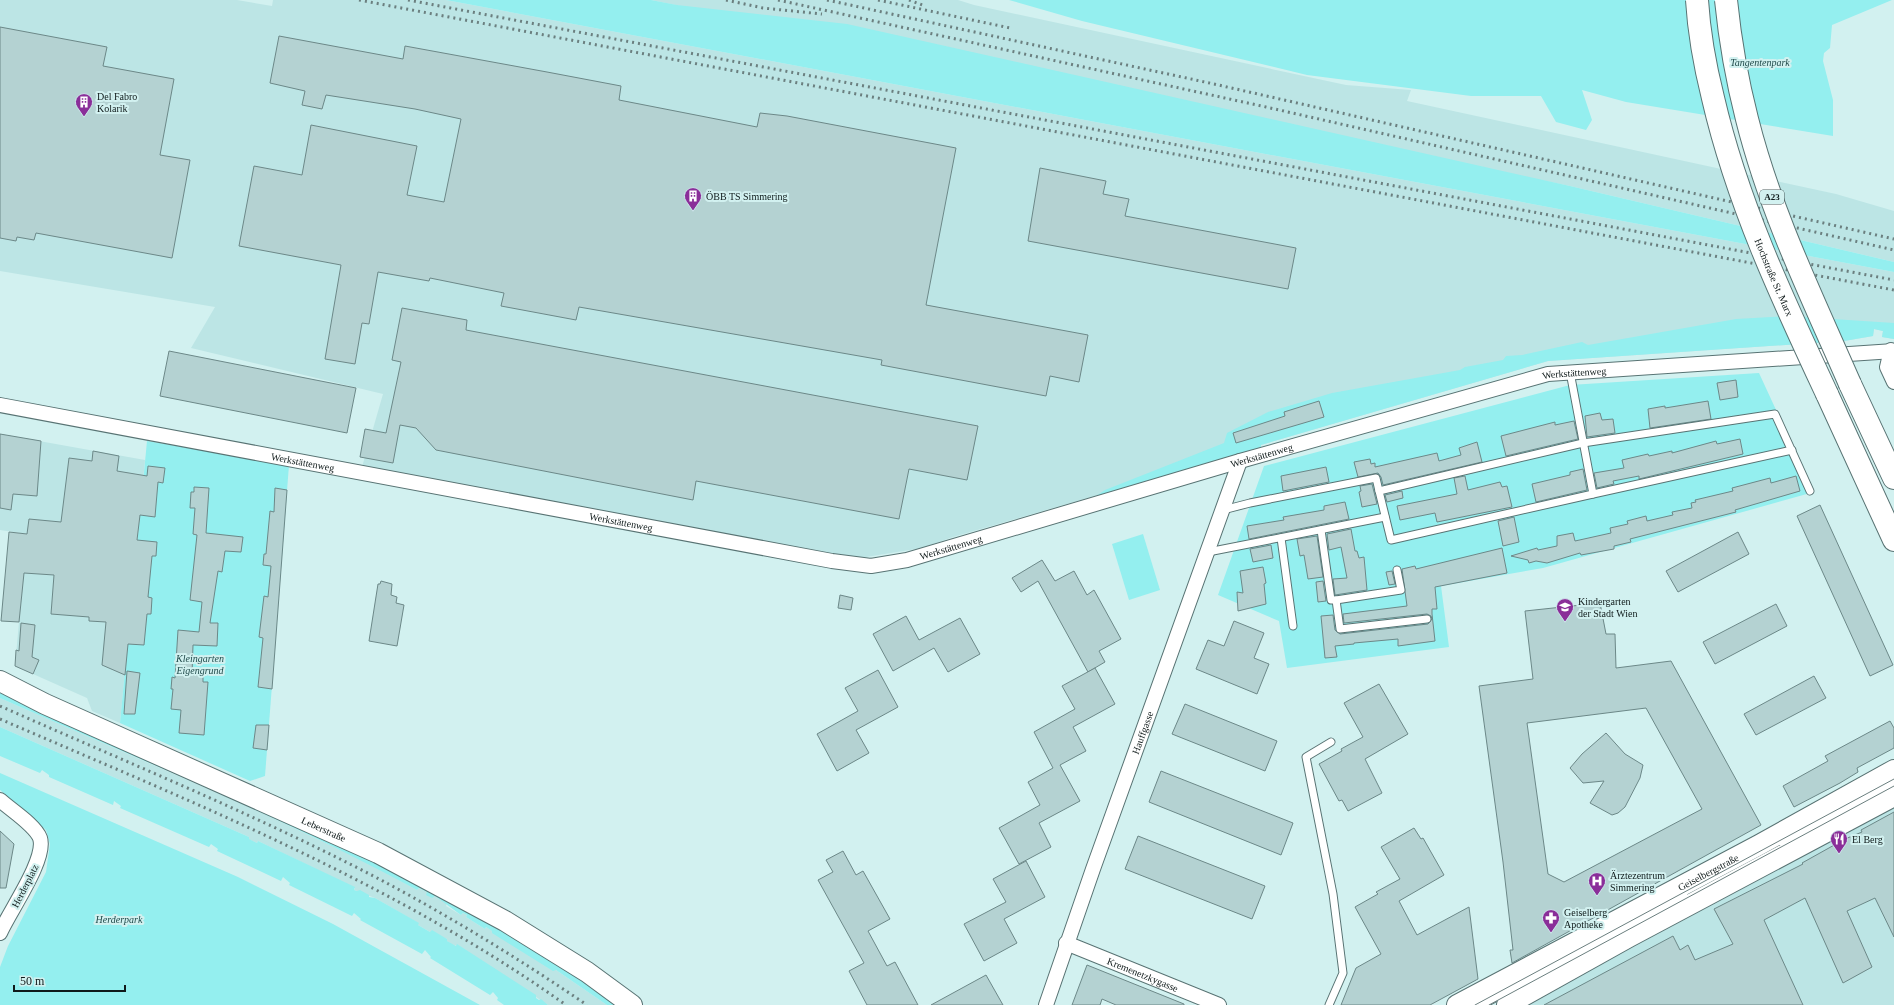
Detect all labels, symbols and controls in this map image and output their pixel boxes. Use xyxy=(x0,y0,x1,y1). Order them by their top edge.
park label: Tangentenpark xyxy=(1730,57,1790,68)
place label: Del Fabro Kolarik xyxy=(97,91,137,114)
building icon: Del Fabro Kolarik xyxy=(74,92,94,117)
building icon: ÖBB TS Simmering xyxy=(683,186,703,211)
road number: A23 xyxy=(1760,190,1784,204)
place label: ÖBB TS Simmering xyxy=(706,191,788,202)
street label: Hochstraße St. Marx xyxy=(1753,237,1796,318)
street label: Werkstättenweg xyxy=(1541,365,1607,381)
street label: Werkstättenweg xyxy=(1229,441,1294,469)
street label: Werkstättenweg xyxy=(270,450,335,473)
street label: Werkstättenweg xyxy=(589,510,654,533)
street label: Werkstättenweg xyxy=(918,533,983,561)
place label: Kindergarten der Stadt Wien xyxy=(1578,596,1637,619)
school or university icon: Kindergarten der Stadt Wien xyxy=(1555,597,1575,622)
park label: Kleingarten Eigengrund xyxy=(175,653,225,676)
street label: Hauffgasse xyxy=(1129,709,1155,755)
street label: Leberstraße xyxy=(300,814,348,844)
restaurant icon: El Berg xyxy=(1829,829,1849,854)
place label: El Berg xyxy=(1852,834,1883,845)
street label: Geiselbergstraße xyxy=(1676,851,1741,893)
street label: Herderplatz xyxy=(9,862,41,910)
place label: Ärztezentrum Simmering xyxy=(1610,870,1665,893)
hospital icon: Ärztezentrum Simmering xyxy=(1587,871,1607,896)
place label: Geiselberg Apotheke xyxy=(1564,907,1607,930)
pharmacy icon: Geiselberg Apotheke xyxy=(1541,908,1561,933)
park label: Herderpark xyxy=(95,914,143,925)
street label: Kremenetzkygasse xyxy=(1106,955,1181,994)
scale bar xyxy=(14,967,125,993)
text: 50 m xyxy=(20,974,45,988)

